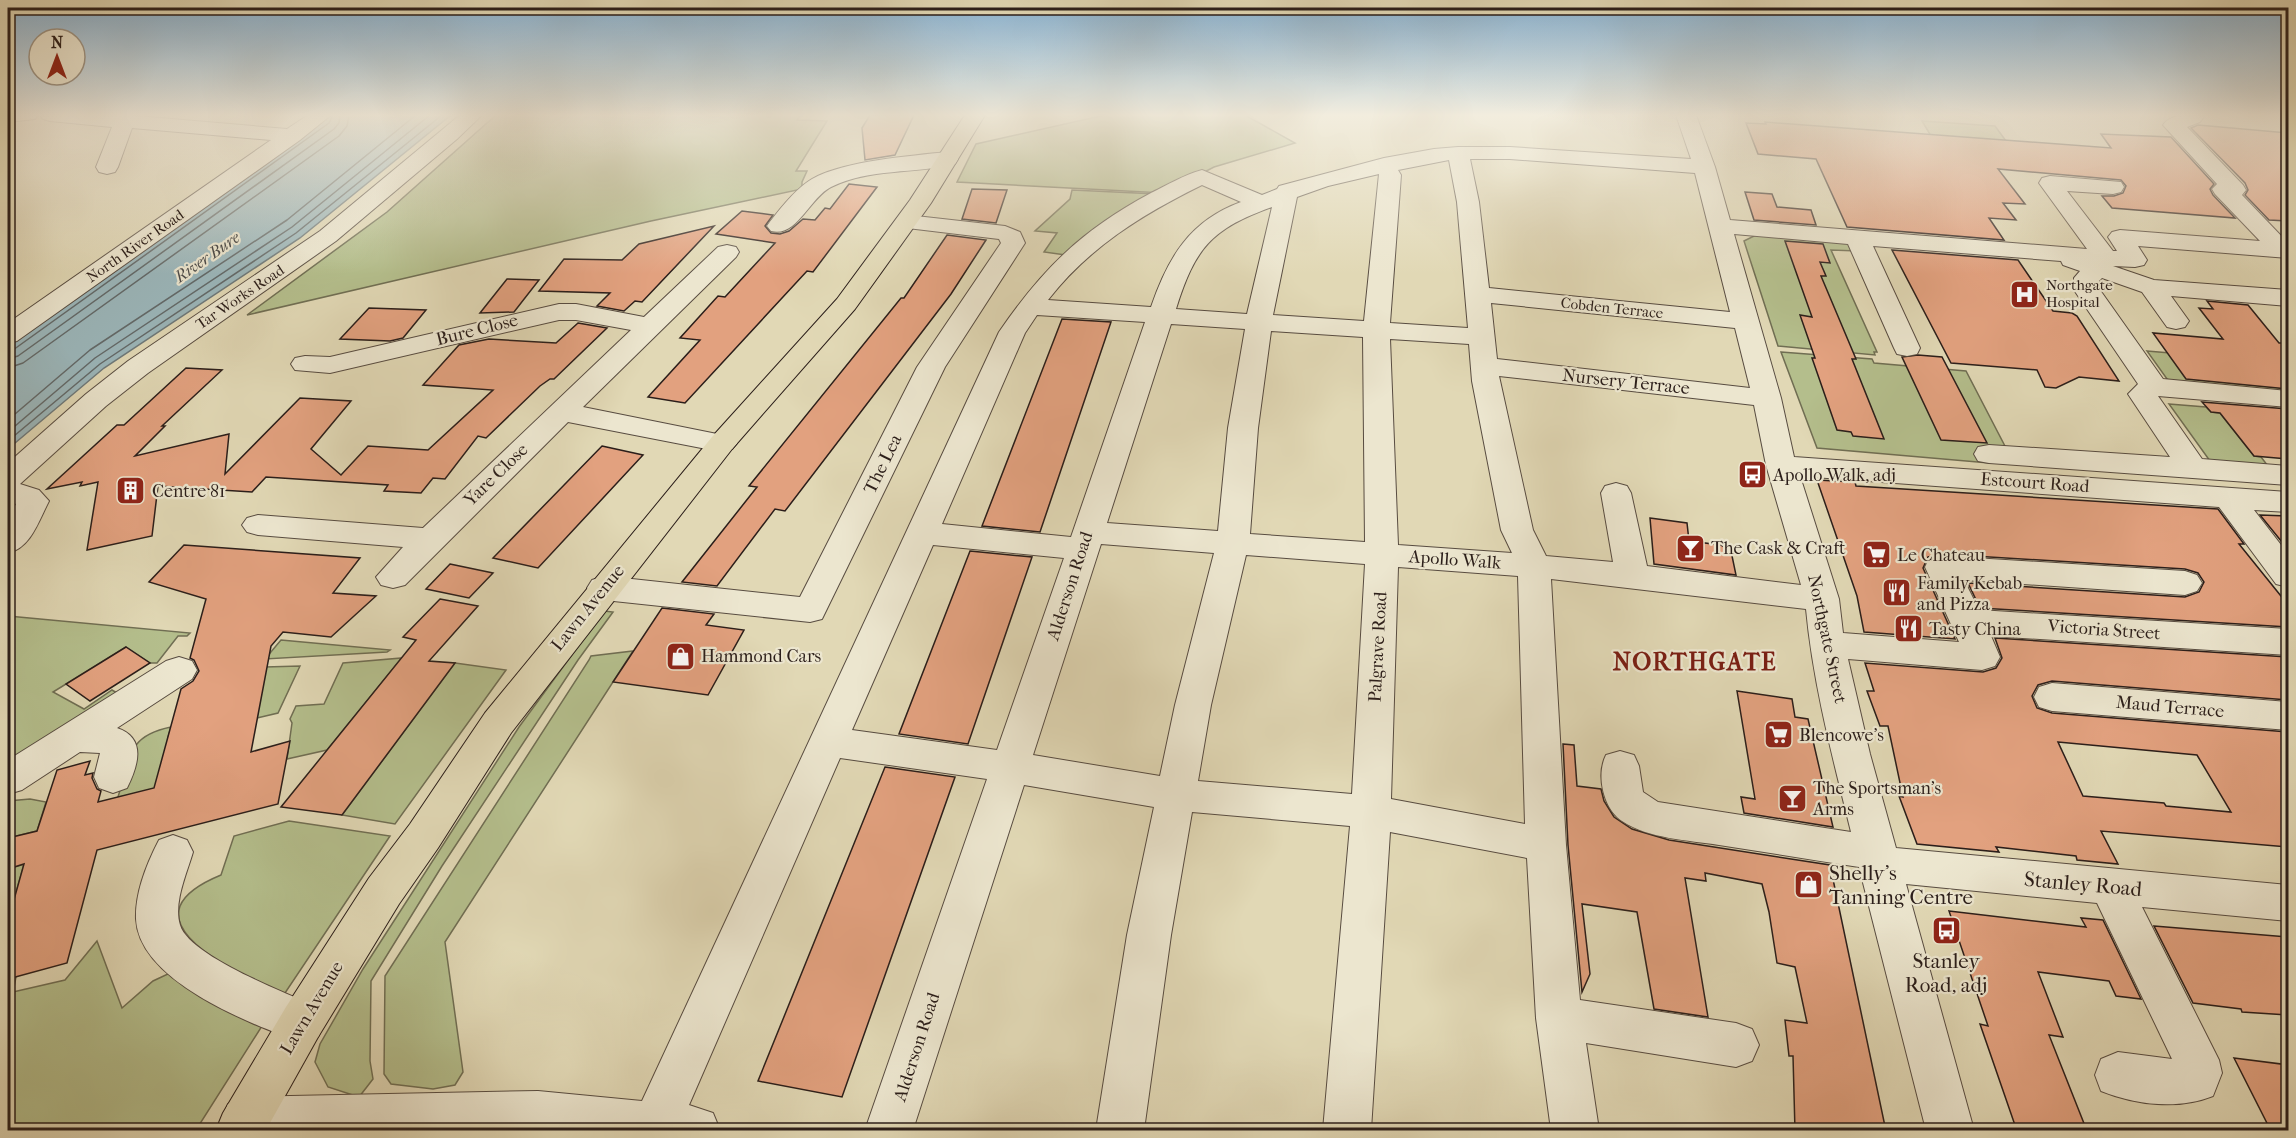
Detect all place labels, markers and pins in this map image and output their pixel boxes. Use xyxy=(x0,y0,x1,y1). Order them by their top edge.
place label: Northgate Hospital xyxy=(2046,276,2113,311)
hospital icon: Northgate Hospital xyxy=(2009,278,2041,310)
bus stop icon: Apollo Walk, adj xyxy=(1736,459,1768,491)
place label: Apollo Walk, adj xyxy=(1772,465,1896,486)
building icon: Centre 81 xyxy=(115,475,147,507)
place label: Centre 81 xyxy=(152,481,226,502)
bar icon: The Cask & Craft xyxy=(1674,532,1706,564)
place label: The Cask & Craft xyxy=(1711,538,1846,559)
supermarket icon: Le Chateau xyxy=(1860,539,1892,571)
place label: Le Chateau xyxy=(1897,545,1985,566)
place label: Family Kebab and Pizza xyxy=(1917,573,2022,615)
restaurant icon: Family Kebab and Pizza xyxy=(1880,577,1912,609)
restaurant icon: Tasty China xyxy=(1892,613,1924,645)
place label: Tasty China xyxy=(1929,619,2021,640)
shop icon: Hammond Cars xyxy=(664,640,696,672)
place label: Hammond Cars xyxy=(701,646,822,667)
supermarket icon: Blencowe's xyxy=(1762,719,1794,751)
place label: Blencowe's xyxy=(1799,725,1884,746)
place label: The Sportsman's Arms xyxy=(1812,778,1942,820)
bar icon: The Sportsman's Arms xyxy=(1776,782,1808,814)
place label: Shelly's Tanning Centre xyxy=(1829,861,1973,909)
shop icon: Shelly's Tanning Centre xyxy=(1792,869,1824,901)
bus stop icon: Stanley Road, adj xyxy=(1930,914,1962,946)
place label: Stanley Road, adj xyxy=(1905,949,1987,997)

